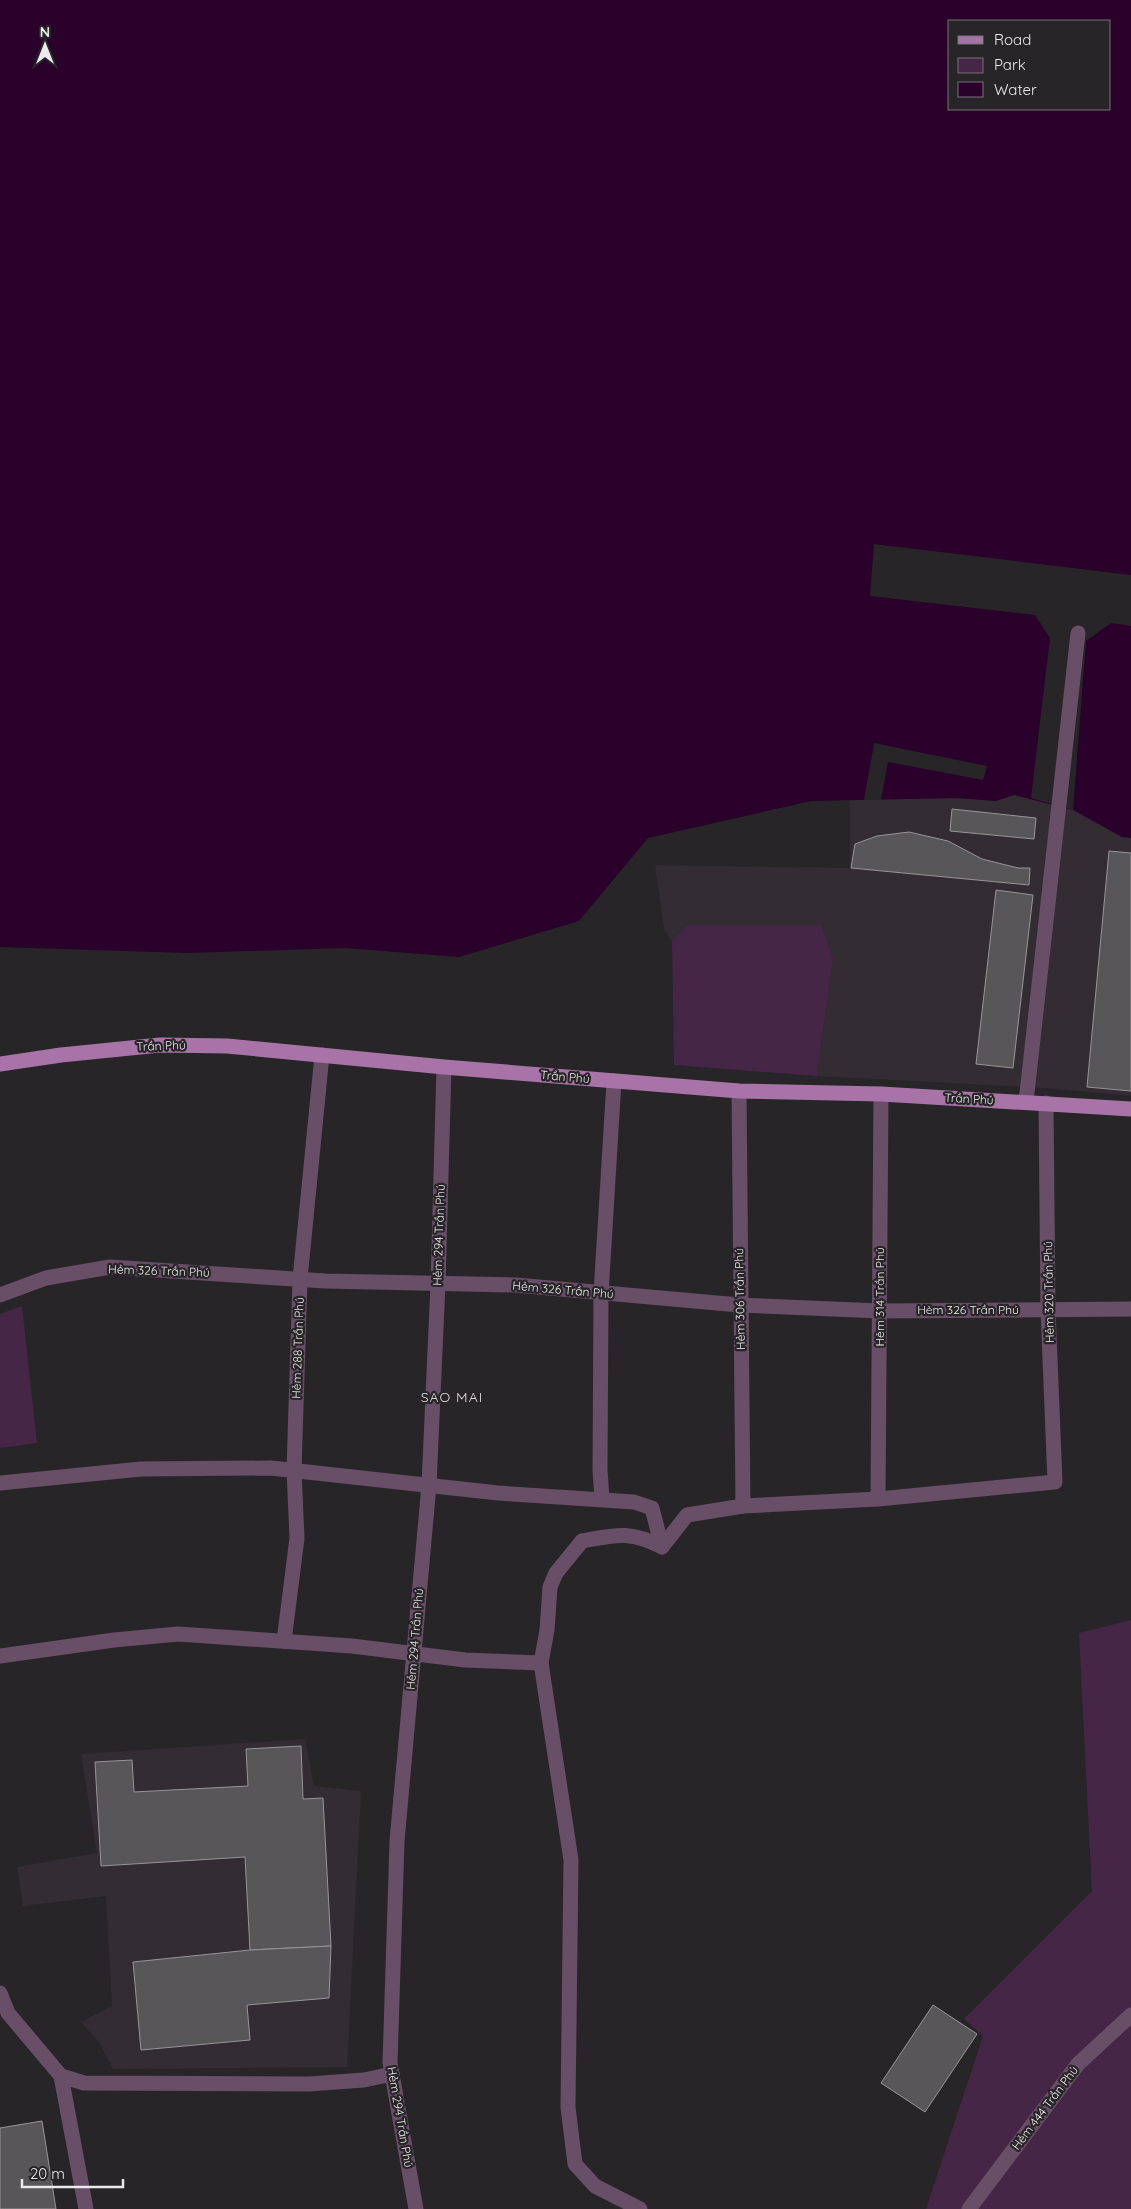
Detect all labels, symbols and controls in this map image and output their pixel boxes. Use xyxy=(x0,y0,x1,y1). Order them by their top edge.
north arrow xyxy=(20,20,70,70)
legend xyxy=(948,20,1111,110)
text: N xyxy=(40,23,50,41)
text: Road xyxy=(994,30,1031,49)
text: Park xyxy=(994,55,1026,74)
text: Water xyxy=(994,80,1037,99)
street label: Trần Phú xyxy=(136,1037,186,1054)
street label: Trần Phú xyxy=(540,1067,590,1086)
street label: Trần Phú xyxy=(944,1090,994,1107)
street label: Hẻm 294 Trần Phú xyxy=(429,1184,448,1286)
street label: Hẻm 320 Trần Phú xyxy=(1040,1241,1057,1343)
street label: Hẻm 314 Trần Phú xyxy=(872,1247,887,1347)
street label: Hẻm 306 Trần Phú xyxy=(731,1248,748,1350)
street label: Hẻm 326 Trần Phú xyxy=(108,1261,210,1280)
street label: Hẻm 326 Trần Phú xyxy=(512,1278,614,1301)
street label: Hẻm 288 Trần Phú xyxy=(288,1297,307,1399)
street label: Hẻm 326 Trần Phú xyxy=(917,1302,1019,1317)
district label: SAO MAI xyxy=(421,1388,483,1406)
street label: Hẻm 294 Trần Phú xyxy=(403,1588,426,1690)
street label: Hẻm 444 Trần Phú xyxy=(1008,2063,1081,2153)
street label: Hẻm 294 Trần Phú xyxy=(384,2065,417,2168)
scale bar xyxy=(22,2156,124,2188)
text: 20 m xyxy=(30,2164,65,2183)

